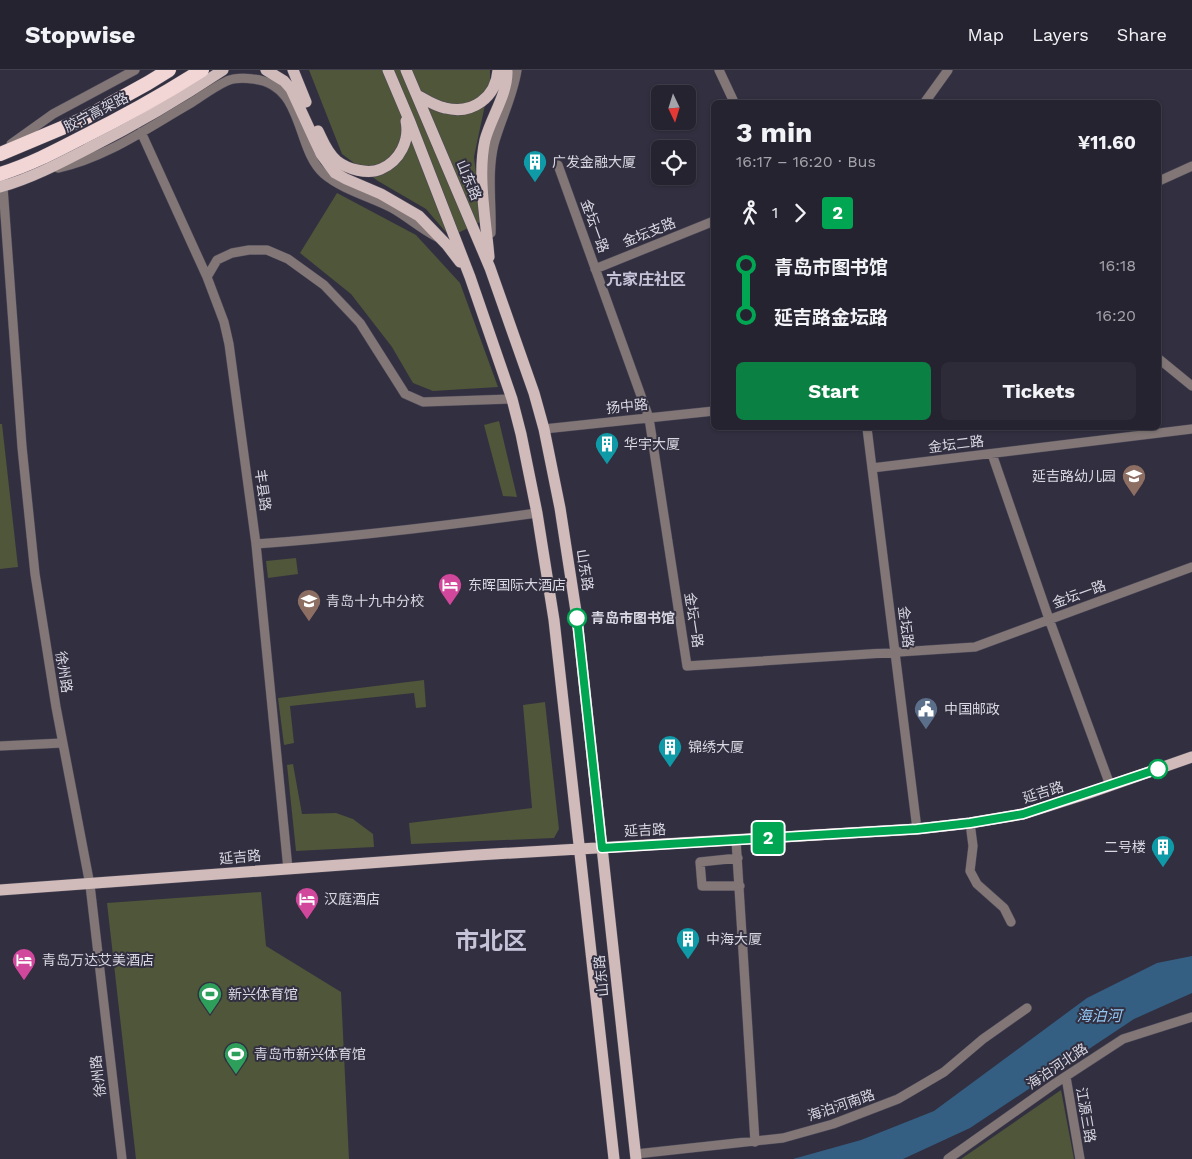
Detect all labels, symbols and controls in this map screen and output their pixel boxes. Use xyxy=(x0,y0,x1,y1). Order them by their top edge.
text: Stopwise xyxy=(25,21,135,49)
text: Map xyxy=(967,24,1004,45)
text: Layers xyxy=(1032,24,1089,45)
text: Share xyxy=(1117,24,1167,45)
north arrow xyxy=(651,85,696,130)
map controls xyxy=(651,85,696,185)
street label: 胶宁高架路 xyxy=(61,89,131,135)
text: 3 min xyxy=(736,116,812,149)
text: ¥11.60 xyxy=(1078,131,1136,154)
button: locate xyxy=(651,140,696,185)
building icon: 广发金融大厦 xyxy=(522,149,548,183)
text: 16:17 – 16:20 · Bus xyxy=(736,152,876,171)
place label: 广发金融大厦 xyxy=(552,154,636,170)
street label: 山东路 xyxy=(453,158,485,202)
street label: 金坛一路 xyxy=(578,197,612,255)
icon: walk xyxy=(736,199,764,227)
icon: forward xyxy=(786,199,814,227)
text: 2 xyxy=(832,202,843,223)
text: 1 xyxy=(772,203,778,222)
street label: 金坛支路 xyxy=(620,214,678,250)
text: 青岛市图书馆 xyxy=(774,256,888,279)
text: 16:18 xyxy=(1099,256,1136,275)
district label: 亢家庄社区 xyxy=(606,270,686,289)
text: 延吉路金坛路 xyxy=(774,306,888,329)
text: 16:20 xyxy=(1096,306,1136,325)
button: Start xyxy=(736,362,931,420)
button: Tickets xyxy=(941,362,1136,420)
street label: 扬中路 xyxy=(605,396,649,416)
building icon: 华宇大厦 xyxy=(594,431,620,465)
street label: 金坛二路 xyxy=(927,433,985,455)
place label: 华宇大厦 xyxy=(624,436,680,452)
school or university icon: 延吉路幼儿园 xyxy=(1121,463,1147,497)
street label: 丰县路 xyxy=(252,468,274,512)
place label: 延吉路幼儿园 xyxy=(1032,468,1116,484)
street label: 山东路 xyxy=(574,548,596,592)
hotel icon: 东晖国际大酒店 xyxy=(437,572,463,606)
place label: 东晖国际大酒店 xyxy=(468,577,566,593)
street label: 金坛一路 xyxy=(1050,577,1108,611)
school or university icon: 青岛十九中分校 xyxy=(296,588,322,622)
street label: 金坛一路 xyxy=(682,591,706,649)
place label: 青岛十九中分校 xyxy=(326,593,424,609)
street label: 金坛路 xyxy=(896,605,916,649)
marker: 青岛市图书馆 xyxy=(567,608,587,628)
place label: 青岛市图书馆 xyxy=(591,610,675,626)
street label: 徐州路 xyxy=(53,650,75,694)
public building icon: 中国邮政 xyxy=(913,696,939,730)
place label: 中国邮政 xyxy=(944,701,1000,717)
building icon: 锦绣大厦 xyxy=(657,734,683,768)
place label: 锦绣大厦 xyxy=(688,739,744,755)
unlabelled marker xyxy=(1148,759,1168,779)
street label: 延吉路 xyxy=(1021,778,1065,806)
street label: 延吉路 xyxy=(624,821,666,839)
line badge: 2 xyxy=(752,822,784,854)
text: 2 xyxy=(763,827,773,848)
building icon: 二号楼 xyxy=(1150,834,1176,868)
place label: 二号楼 xyxy=(1104,839,1146,855)
street label: 延吉路 xyxy=(218,847,262,867)
hotel icon: 汉庭酒店 xyxy=(294,886,320,920)
place label: 汉庭酒店 xyxy=(324,891,380,907)
building icon: 中海大厦 xyxy=(675,926,701,960)
district label: 市北区 xyxy=(455,927,527,955)
place label: 中海大厦 xyxy=(706,931,762,947)
hotel icon: 青岛万达艾美酒店 xyxy=(11,947,37,981)
place label: 青岛万达艾美酒店 xyxy=(42,952,154,968)
street label: 山东路 xyxy=(591,954,611,998)
sports icon: 新兴体育馆 xyxy=(197,981,223,1015)
place label: 新兴体育馆 xyxy=(228,986,298,1002)
water label: 海泊河 xyxy=(1076,1007,1124,1025)
street label: 海泊河北路 xyxy=(1024,1040,1090,1092)
sports icon: 青岛市新兴体育馆 xyxy=(223,1041,249,1075)
place label: 青岛市新兴体育馆 xyxy=(254,1046,366,1062)
street label: 徐州路 xyxy=(88,1054,108,1098)
street label: 海泊河南路 xyxy=(805,1086,877,1124)
street label: 江源三路 xyxy=(1073,1086,1099,1144)

